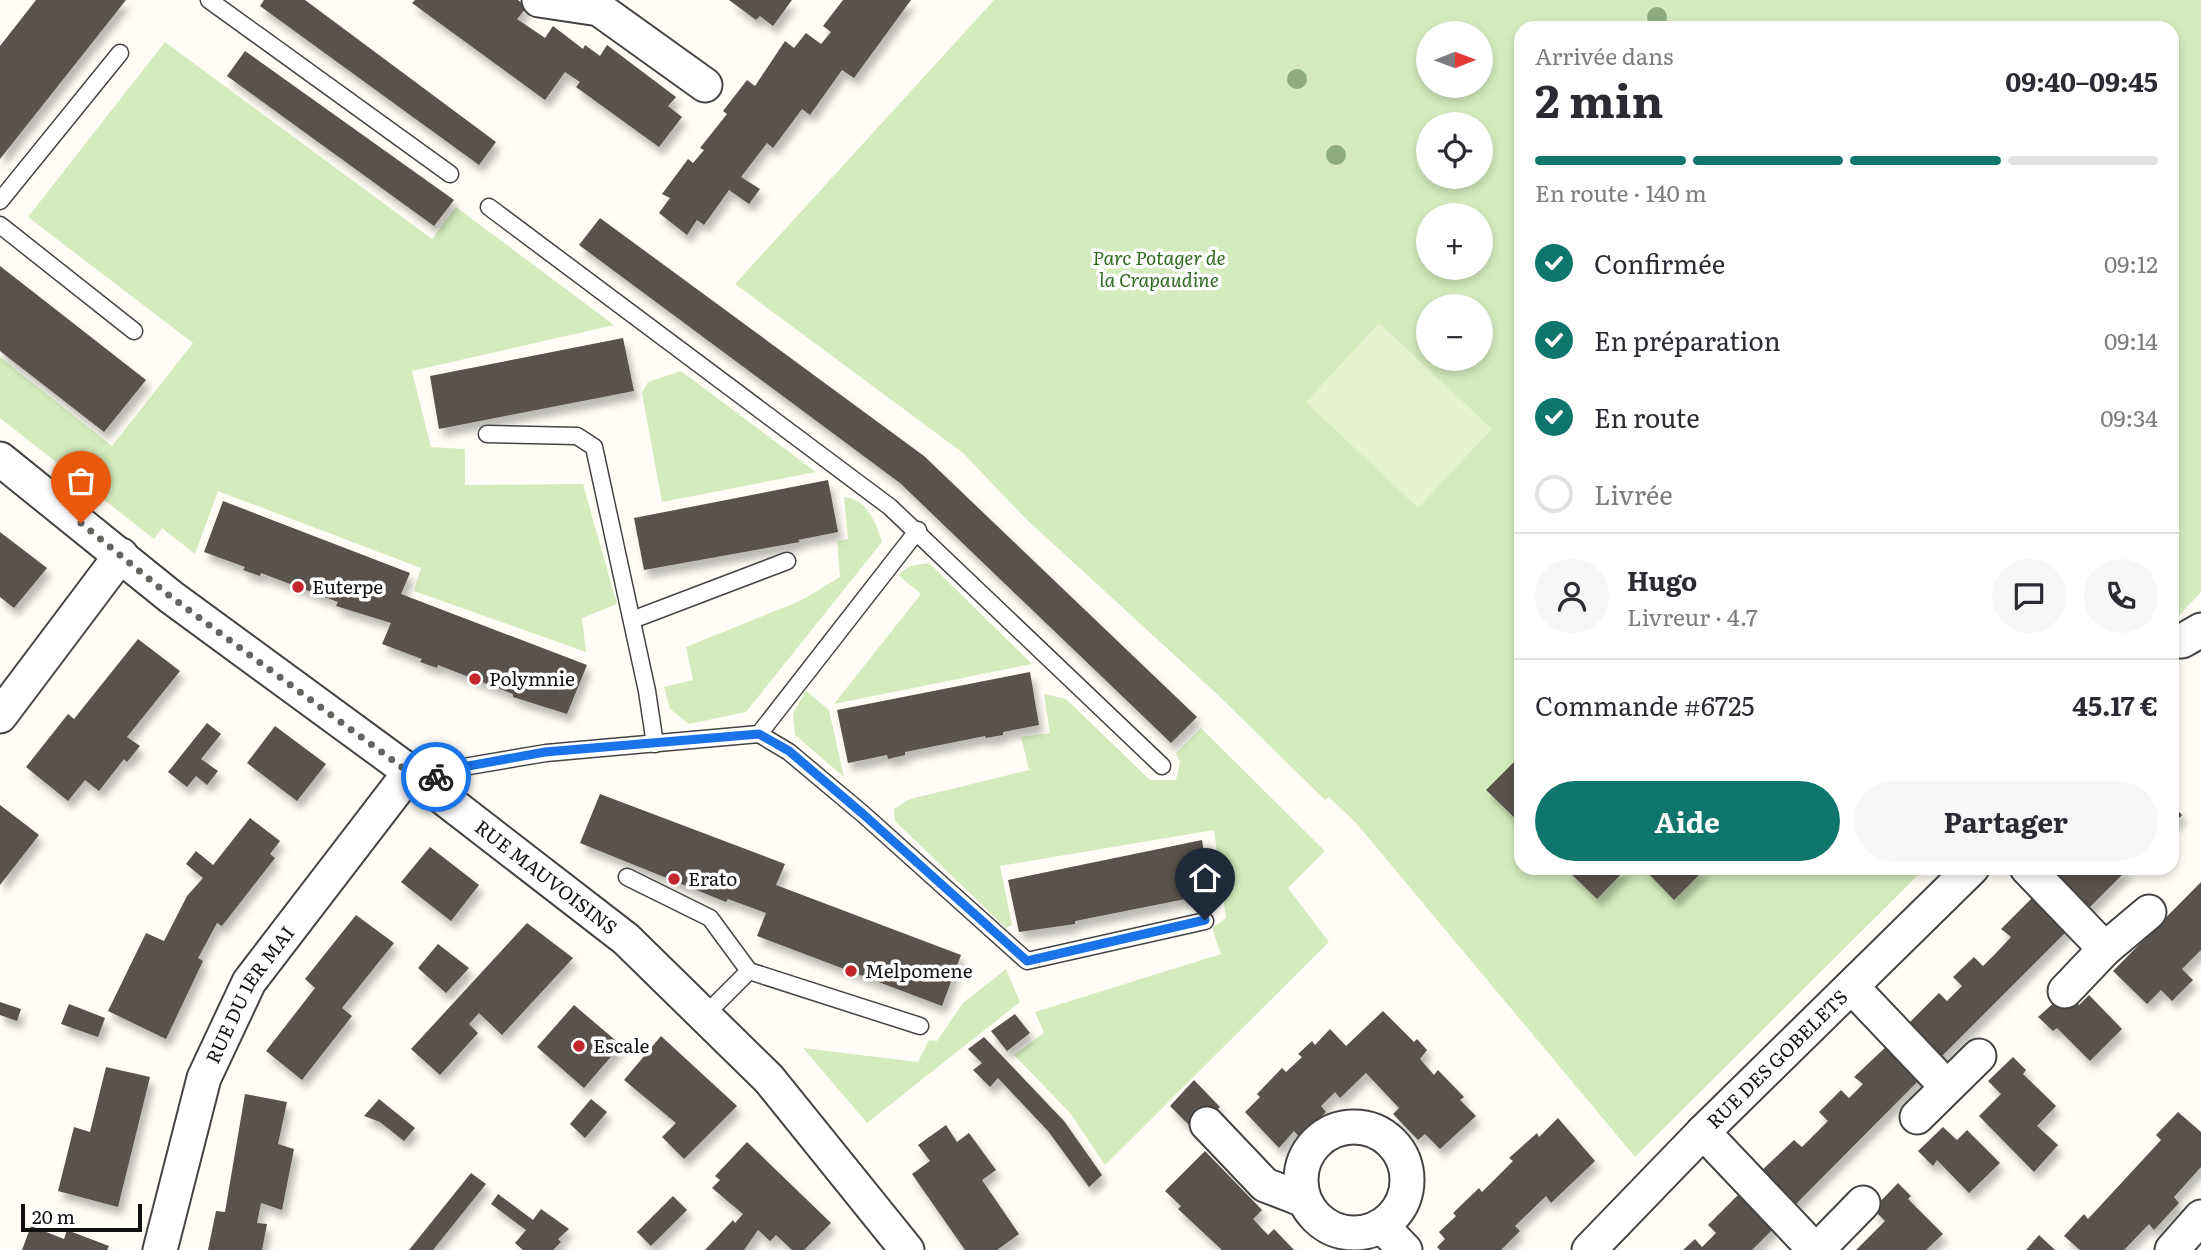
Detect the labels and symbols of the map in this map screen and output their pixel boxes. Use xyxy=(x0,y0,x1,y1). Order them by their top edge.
north arrow xyxy=(1416,21,1493,98)
park label: Parc Potager de la Crapaudine xyxy=(1092,243,1226,293)
pin xyxy=(51,451,111,523)
place label: Euterpe xyxy=(312,572,383,600)
marker: Euterpe xyxy=(290,579,306,595)
place label: Polymnie xyxy=(489,664,575,692)
marker: Polymnie xyxy=(467,671,483,687)
courier xyxy=(401,742,471,812)
street label: RUE MAUVOISINS xyxy=(470,812,624,941)
pin xyxy=(1175,848,1235,920)
place label: Erato xyxy=(688,864,737,892)
marker: Erato xyxy=(666,871,682,887)
street label: RUE DU 1ER MAI xyxy=(198,919,300,1068)
place label: Melpomene xyxy=(865,956,973,984)
marker: Melpomene xyxy=(843,963,859,979)
street label: RUE DES GOBELETS xyxy=(1700,983,1853,1134)
place label: Escale xyxy=(593,1031,650,1059)
marker: Escale xyxy=(571,1038,587,1054)
scale bar xyxy=(21,1201,142,1233)

